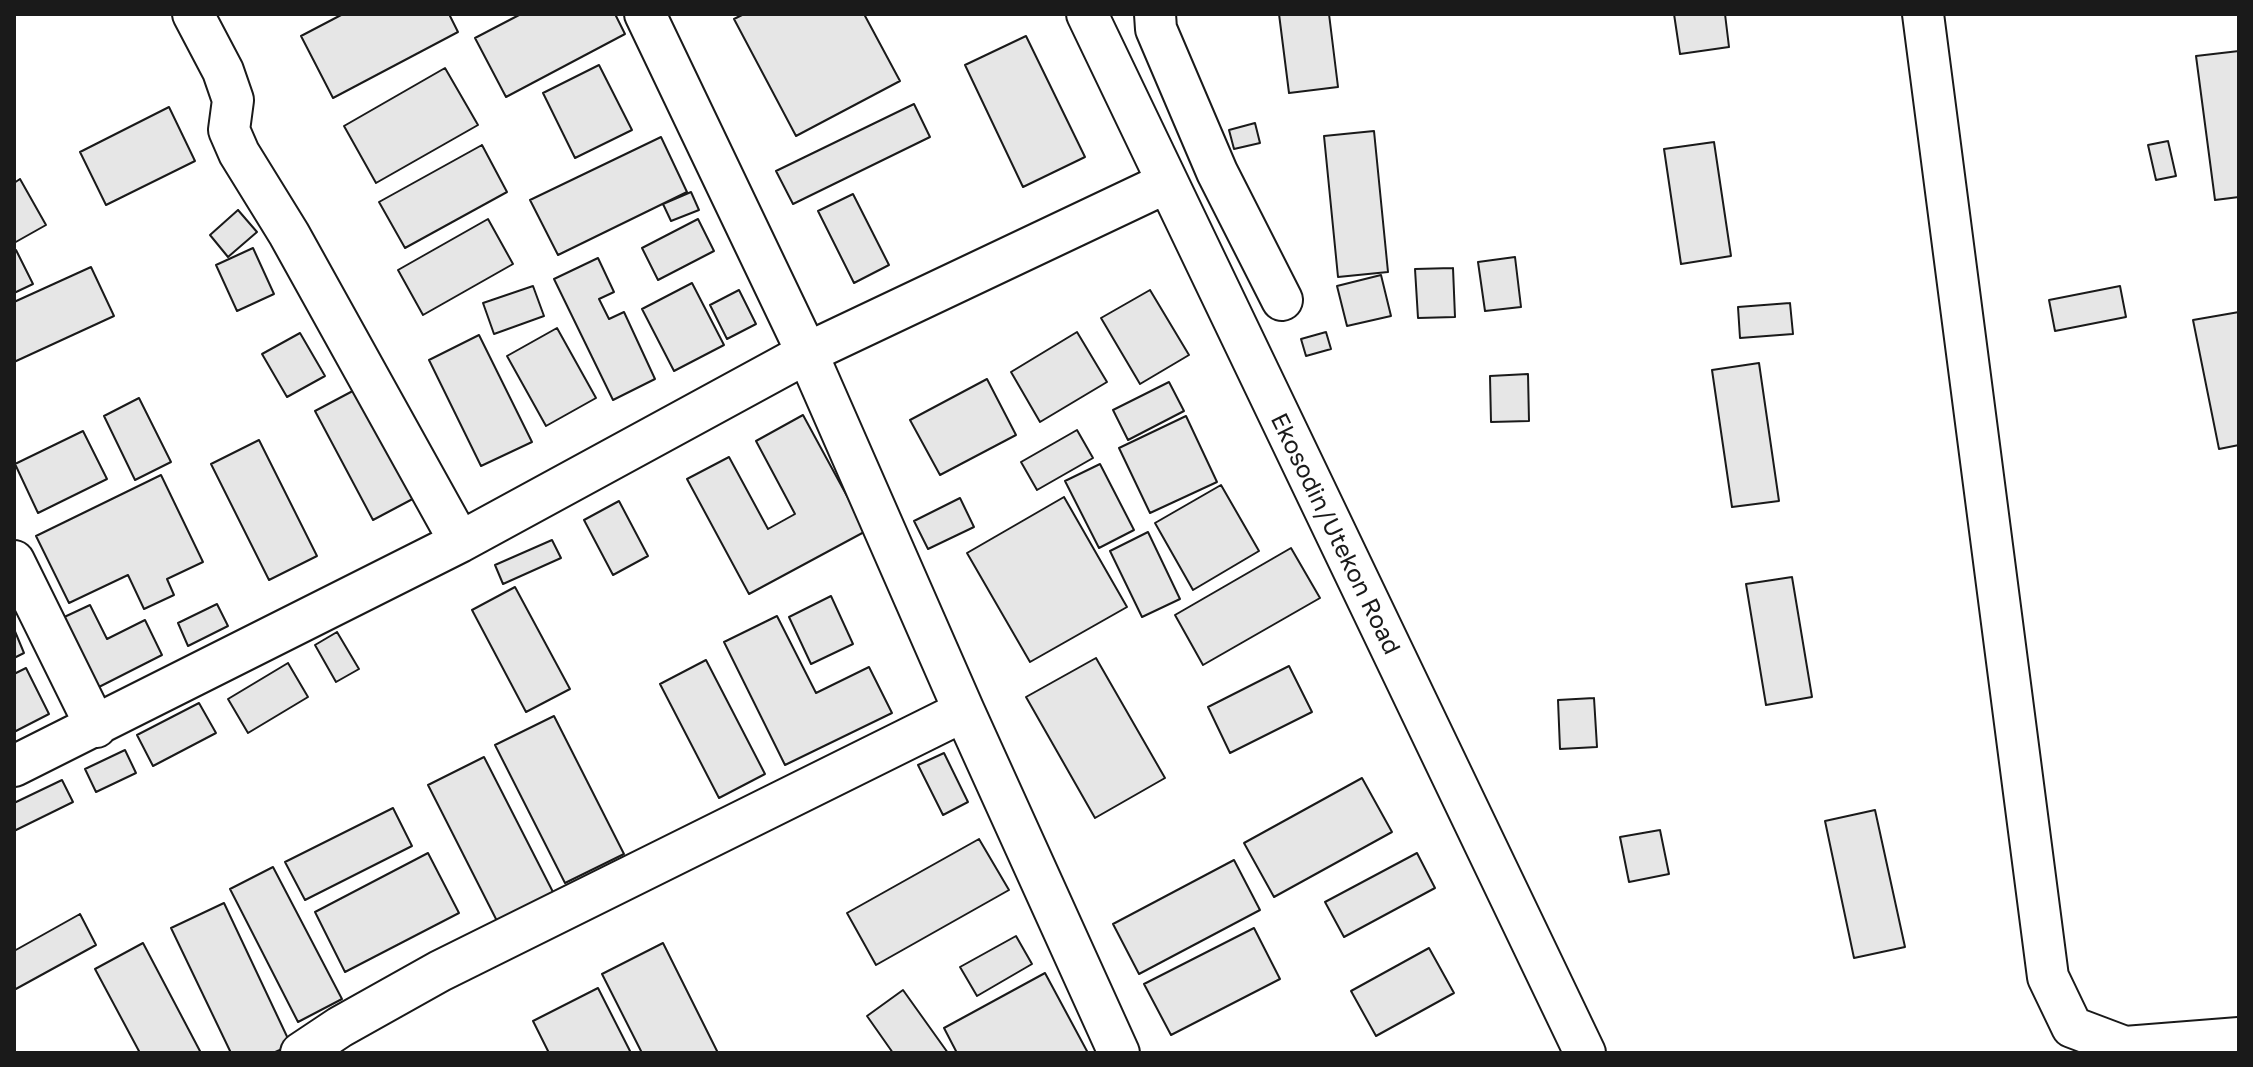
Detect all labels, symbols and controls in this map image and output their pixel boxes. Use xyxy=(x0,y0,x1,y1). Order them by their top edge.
street label: Ekosodin/Utekon Road xyxy=(1264,409,1406,659)

